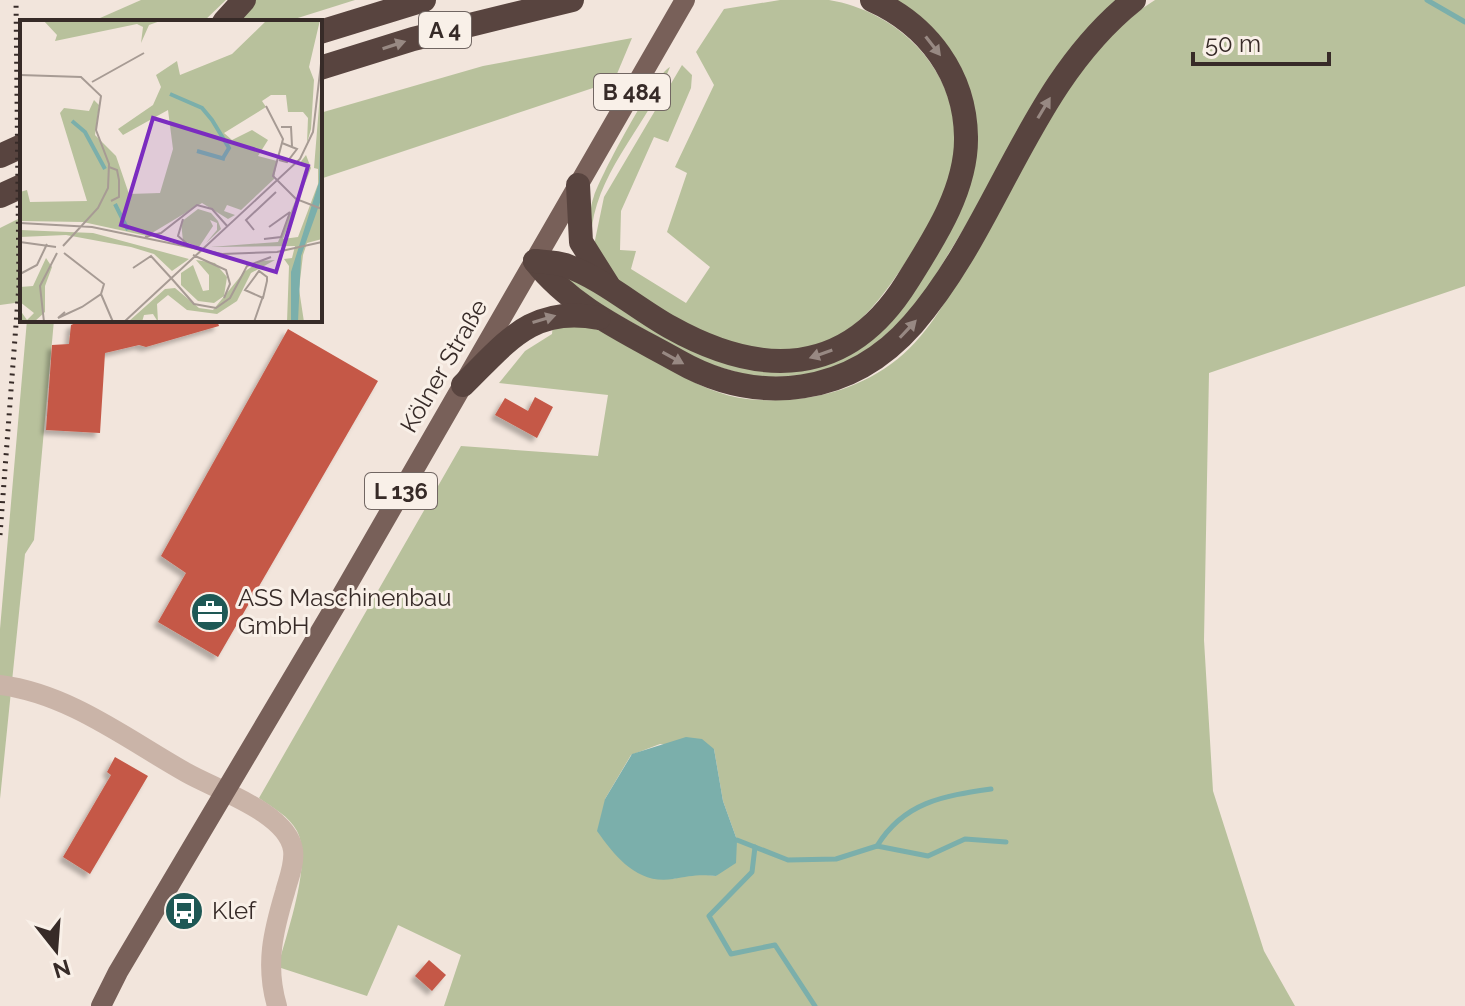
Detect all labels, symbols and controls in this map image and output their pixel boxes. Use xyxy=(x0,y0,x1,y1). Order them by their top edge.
road number: A 4 xyxy=(419,12,471,48)
scale bar xyxy=(1193,16,1329,66)
inset map xyxy=(20,20,322,322)
text: 50 m xyxy=(1205,29,1261,58)
one-way arrow xyxy=(925,36,941,56)
one-way arrow xyxy=(383,38,407,50)
road number: B 484 xyxy=(594,74,670,110)
one-way arrow xyxy=(1037,97,1051,119)
street label: Kölner Straße xyxy=(394,294,493,437)
one-way arrow xyxy=(533,312,557,325)
one-way arrow xyxy=(899,319,916,339)
one-way arrow xyxy=(809,348,833,361)
one-way arrow xyxy=(661,351,684,365)
road number: L 136 xyxy=(365,473,437,509)
place label: ASS Maschinenbau GmbH xyxy=(238,583,451,640)
office icon: ASS Maschinenbau GmbH xyxy=(189,591,231,633)
bus stop icon: Klef xyxy=(163,890,205,932)
place label: Klef xyxy=(212,896,257,925)
north arrow xyxy=(16,910,96,990)
text: N xyxy=(50,954,74,984)

